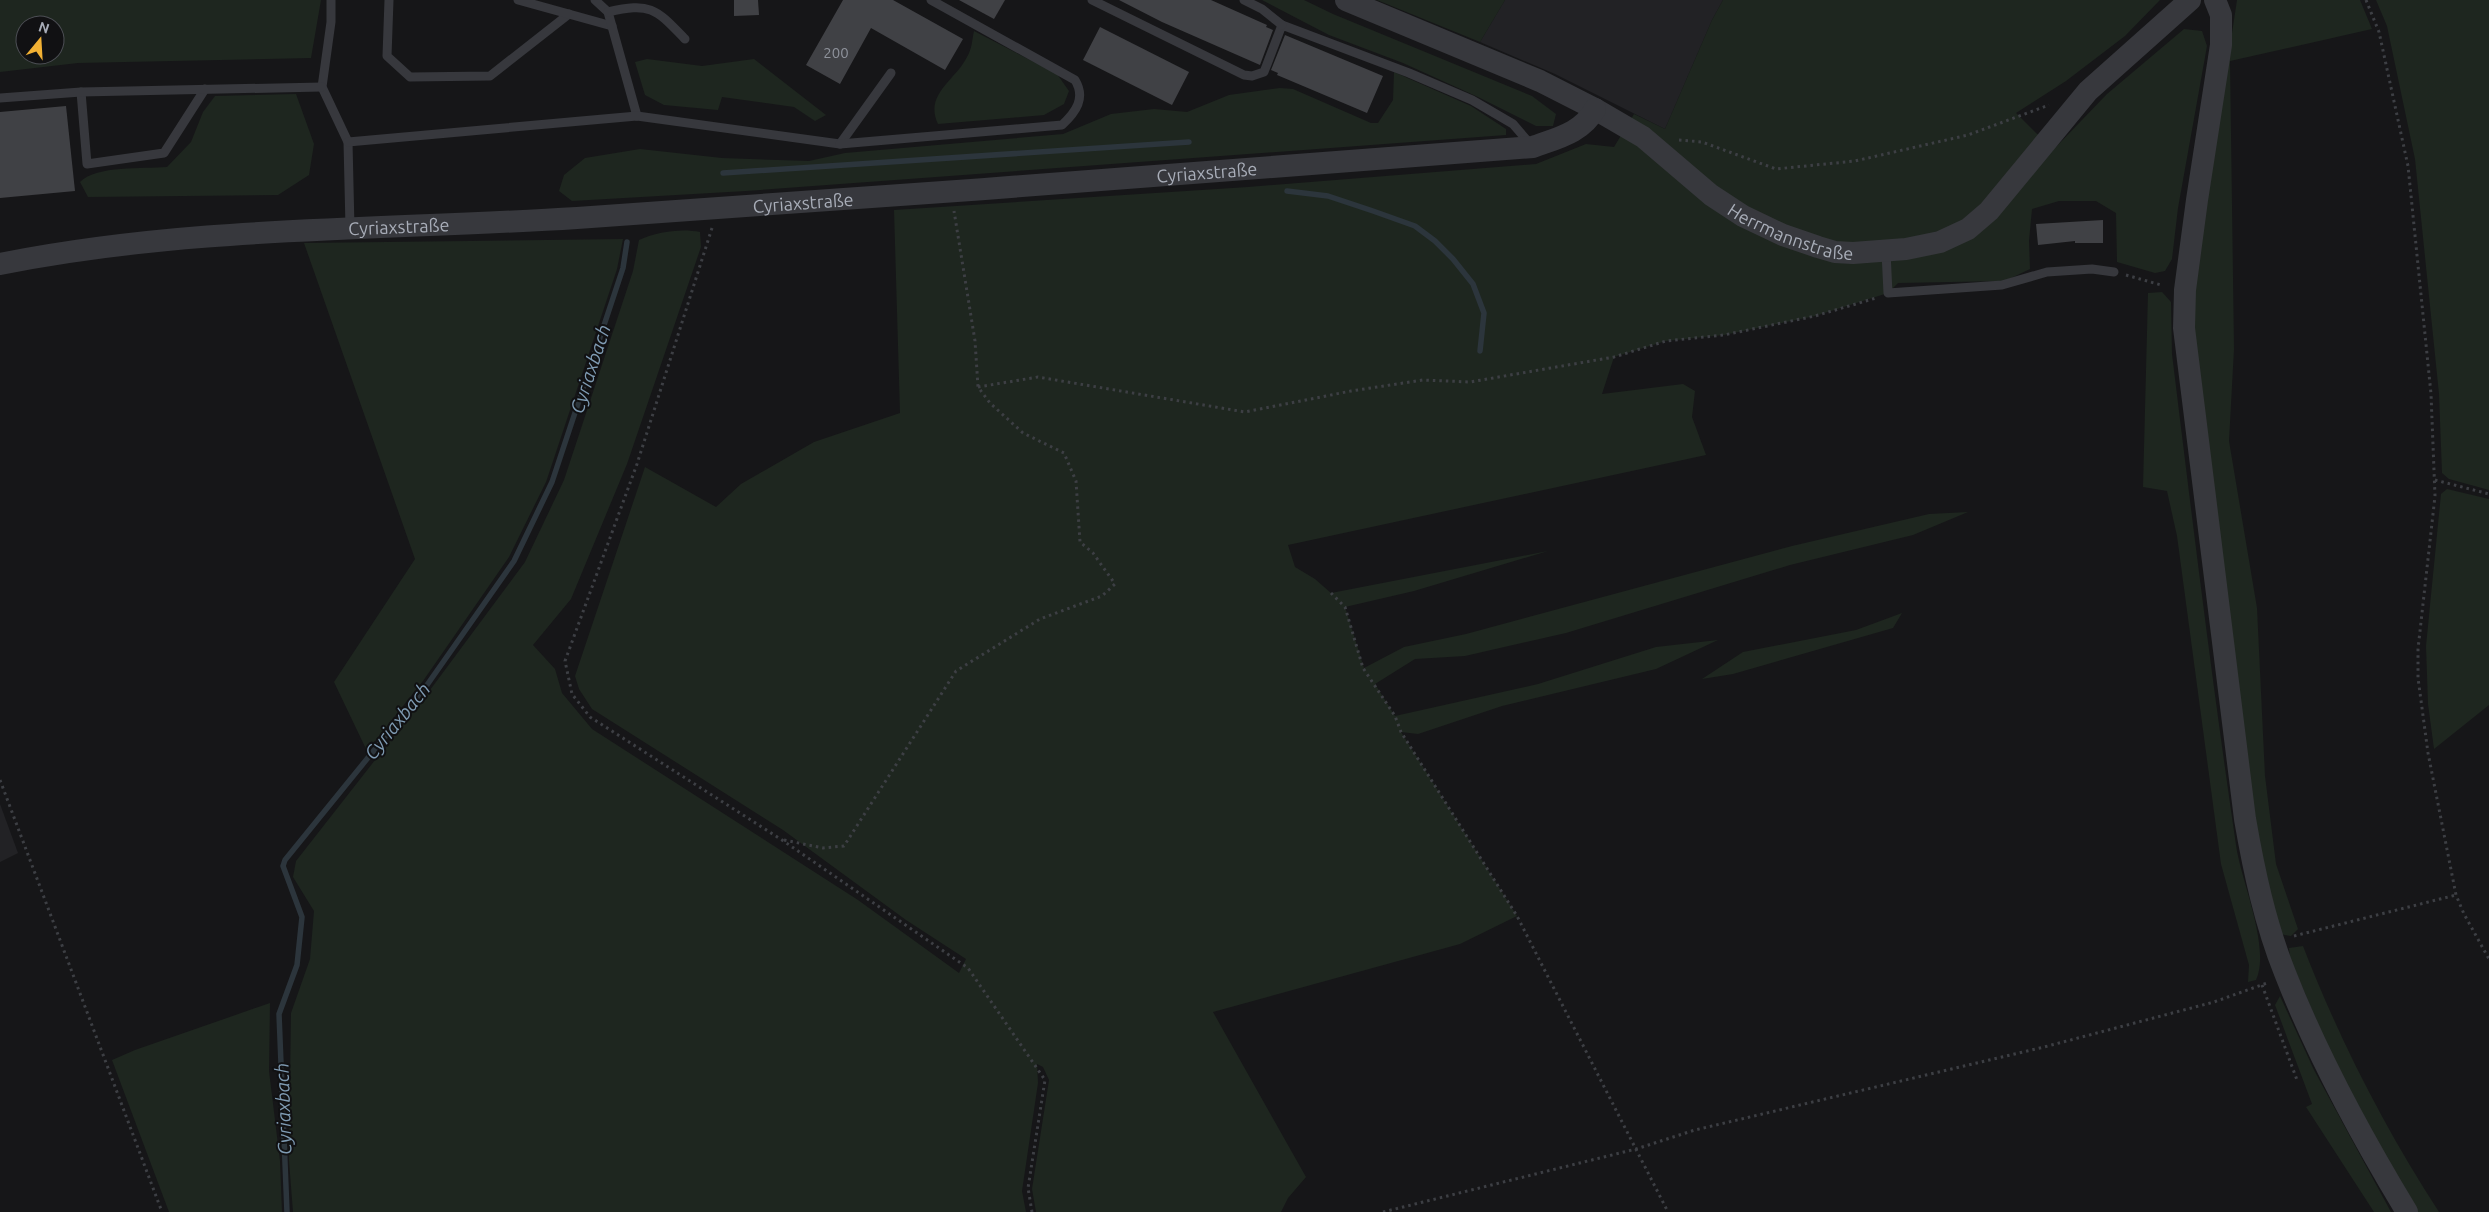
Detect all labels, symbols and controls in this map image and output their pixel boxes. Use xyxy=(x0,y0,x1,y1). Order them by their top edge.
north arrow xyxy=(15,15,65,65)
text: N xyxy=(37,18,51,37)
house number: 200 xyxy=(823,44,849,61)
street label: Cyriaxstraße xyxy=(1156,158,1258,186)
street label: Cyriaxstraße xyxy=(752,189,854,216)
street label: Herrmannstraße xyxy=(1724,199,1854,263)
street label: Cyriaxstraße xyxy=(348,214,450,238)
water label: Cyriaxbach xyxy=(565,322,615,416)
water label: Cyriaxbach xyxy=(359,678,435,764)
water label: Cyriaxbach xyxy=(270,1063,296,1155)

